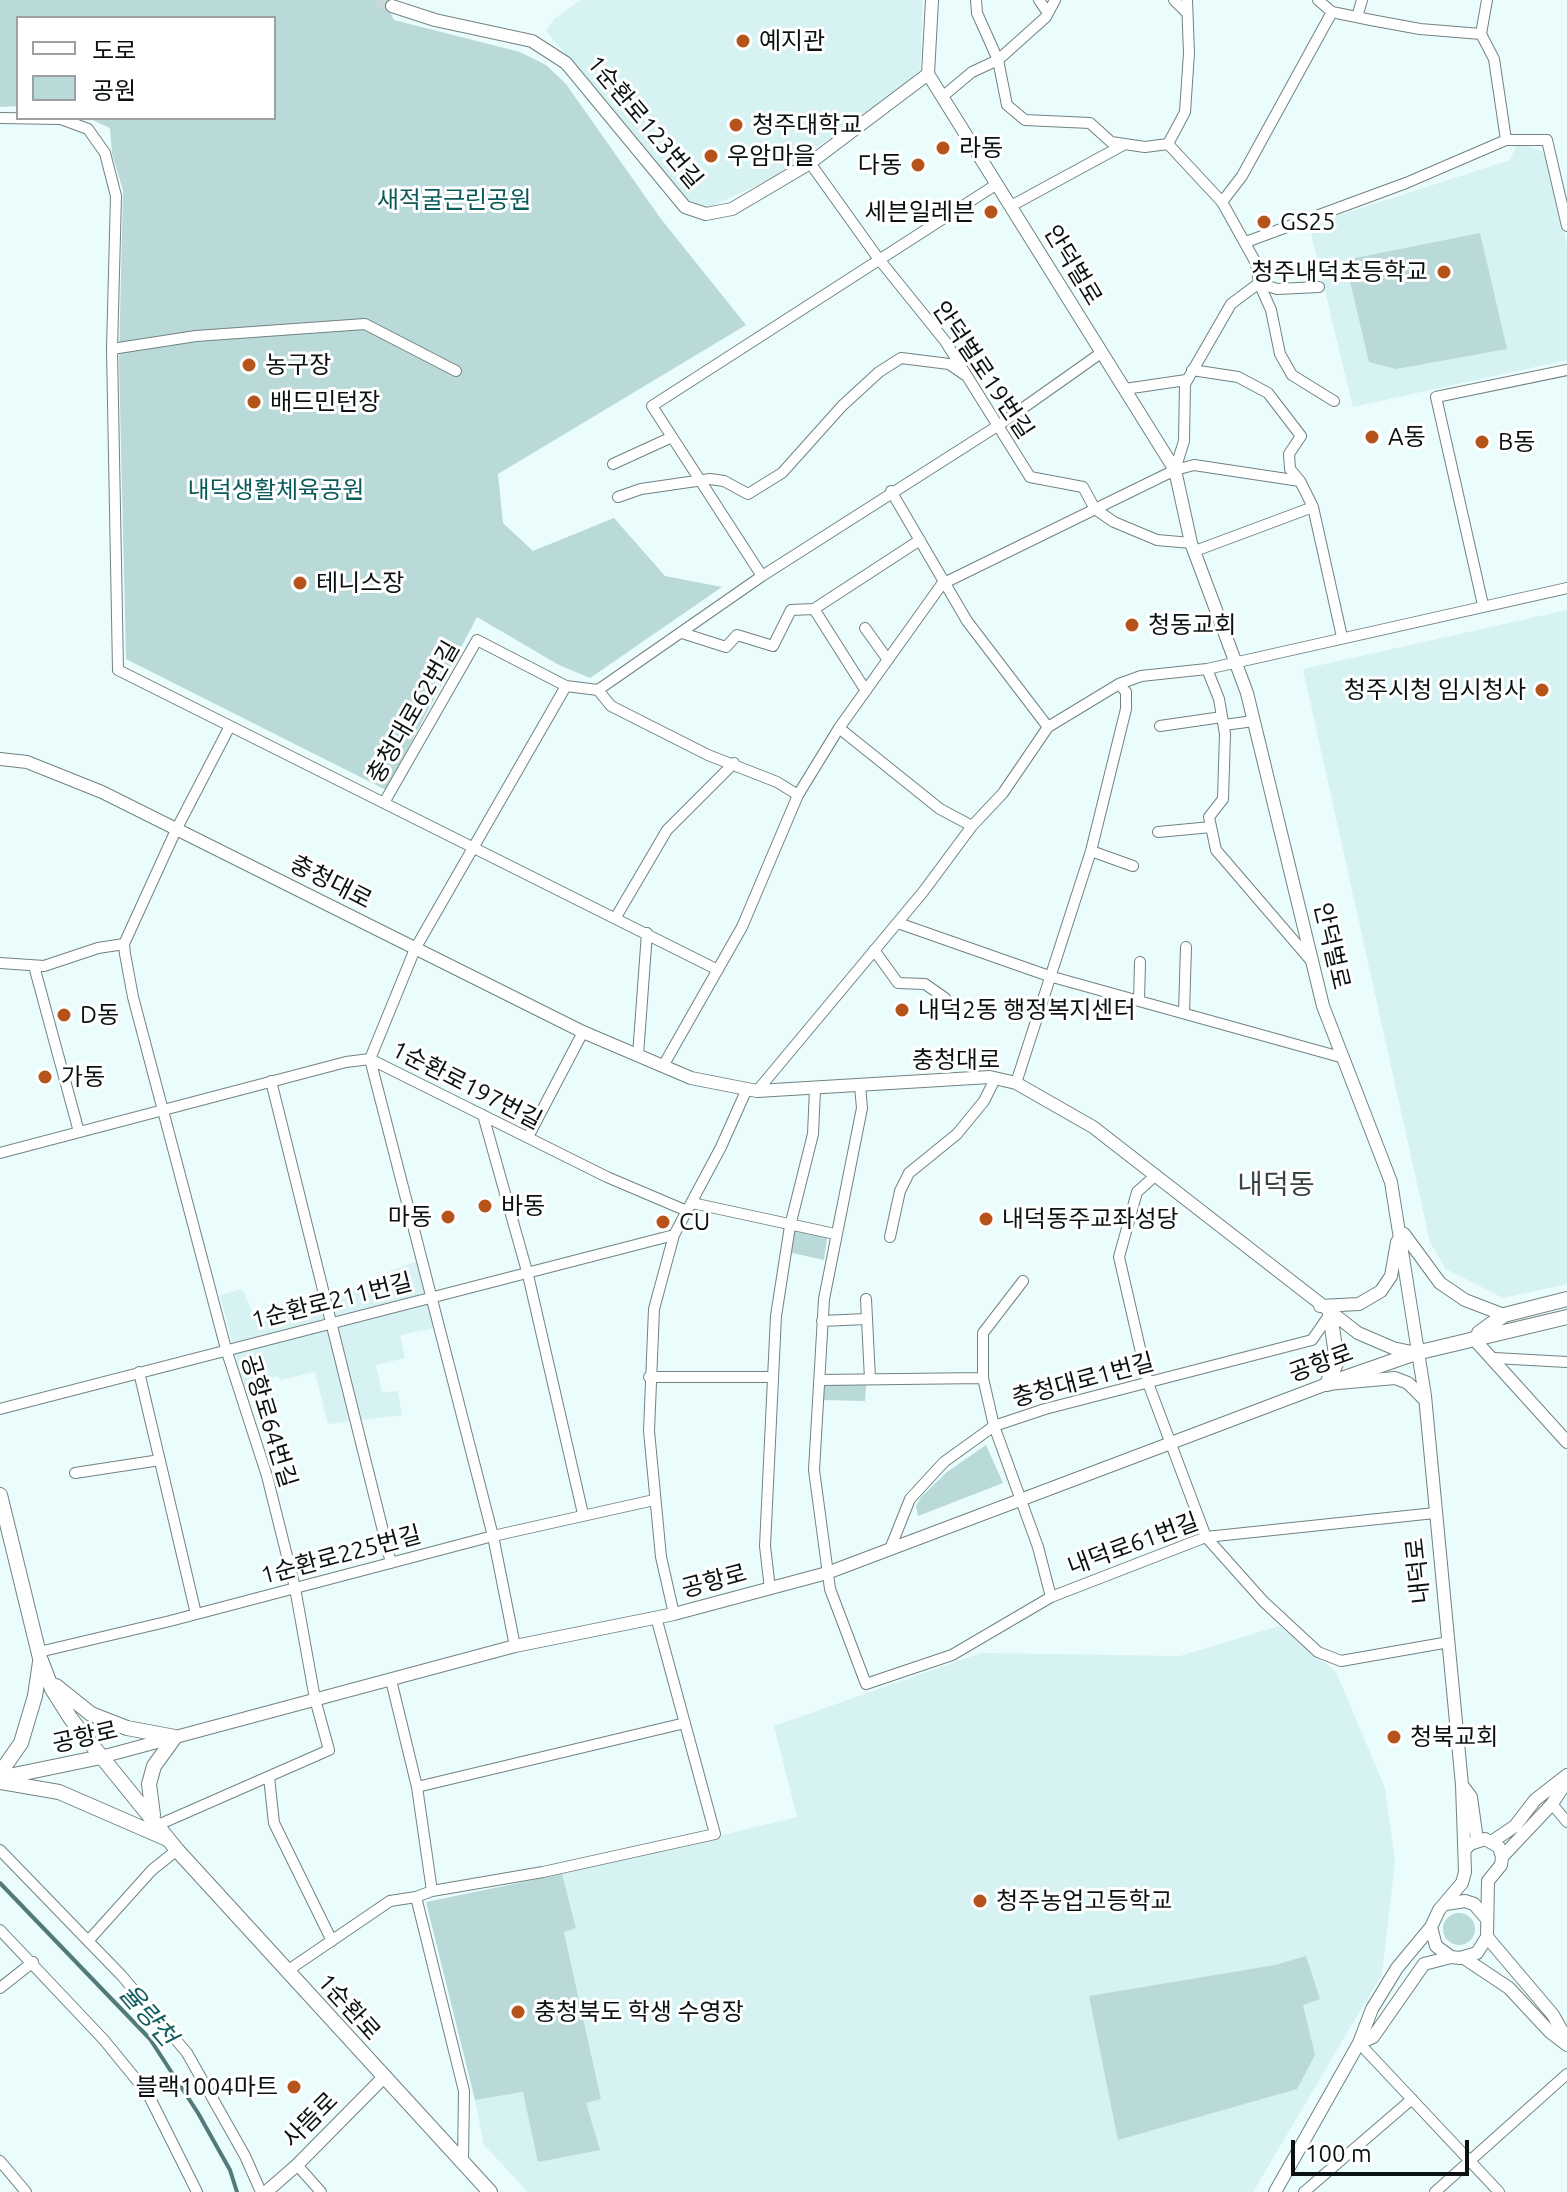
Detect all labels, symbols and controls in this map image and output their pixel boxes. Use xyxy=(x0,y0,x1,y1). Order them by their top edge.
legend xyxy=(16,16,276,120)
place label: 예지관 xyxy=(759,27,825,55)
marker: 예지관 xyxy=(734,32,752,50)
text: 도로 xyxy=(92,37,136,64)
street label: 1순환로123번길 xyxy=(581,50,709,194)
text: 공원 xyxy=(92,77,136,104)
place label: 청주대학교 xyxy=(752,111,862,139)
marker: 청주대학교 xyxy=(727,116,745,134)
place label: 라동 xyxy=(959,134,1003,162)
marker: 라동 xyxy=(934,139,952,157)
place label: 우암마을 xyxy=(727,142,815,170)
marker: 우암마을 xyxy=(702,147,720,165)
place label: 다동 xyxy=(858,151,902,179)
marker: 다동 xyxy=(909,156,927,174)
park label: 새적굴근린공원 xyxy=(377,186,531,214)
place label: 세븐일레븐 xyxy=(865,198,975,226)
marker: 세븐일레븐 xyxy=(982,203,1000,221)
place label: GS25 xyxy=(1280,208,1336,236)
marker: GS25 xyxy=(1255,213,1273,231)
street label: 안덕벌로 xyxy=(1038,220,1108,310)
place label: 청주내덕초등학교 xyxy=(1251,258,1428,286)
marker: 청주내덕초등학교 xyxy=(1435,263,1453,281)
street label: 안덕벌로19번길 xyxy=(926,296,1040,444)
place label: 농구장 xyxy=(265,351,331,379)
marker: 농구장 xyxy=(240,356,258,374)
place label: 배드민턴장 xyxy=(270,388,380,416)
marker: 배드민턴장 xyxy=(245,393,263,411)
place label: A동 xyxy=(1388,423,1426,451)
marker: A동 xyxy=(1363,428,1381,446)
place label: B동 xyxy=(1498,428,1535,456)
marker: B동 xyxy=(1473,433,1491,451)
park label: 내덕생활체육공원 xyxy=(188,476,364,504)
place label: 테니스장 xyxy=(316,569,404,597)
marker: 테니스장 xyxy=(291,574,309,592)
place label: 청동교회 xyxy=(1148,611,1236,639)
marker: 청동교회 xyxy=(1123,616,1141,634)
street label: 충청대로62번길 xyxy=(361,636,465,788)
place label: 청주시청 임시청사 xyxy=(1344,676,1526,704)
marker: 청주시청 임시청사 xyxy=(1533,681,1551,699)
street label: 충청대로 xyxy=(285,849,377,915)
street label: 안덕벌로 xyxy=(1308,900,1356,992)
place label: 내덕2동 행정복지센터 xyxy=(918,996,1136,1024)
place label: D동 xyxy=(80,1001,119,1029)
marker: 내덕2동 행정복지센터 xyxy=(893,1001,911,1019)
marker: D동 xyxy=(55,1006,73,1024)
street label: 1순환로197번길 xyxy=(387,1035,547,1135)
street label: 충청대로 xyxy=(912,1046,1000,1074)
place label: 가동 xyxy=(61,1063,105,1091)
marker: 가동 xyxy=(36,1068,54,1086)
district label: 내덕동 xyxy=(1237,1168,1315,1202)
place label: 바동 xyxy=(501,1192,545,1220)
marker: 바동 xyxy=(476,1197,494,1215)
place label: 마동 xyxy=(388,1203,432,1231)
place label: 내덕동주교좌성당 xyxy=(1002,1205,1179,1233)
marker: 마동 xyxy=(439,1208,457,1226)
place label: CU xyxy=(679,1208,710,1236)
marker: 내덕동주교좌성당 xyxy=(977,1210,995,1228)
marker: CU xyxy=(654,1213,672,1231)
street label: 1순환로211번길 xyxy=(249,1267,415,1335)
street label: 공항로 xyxy=(1285,1338,1357,1388)
street label: 충청대로1번길 xyxy=(1009,1347,1157,1413)
street label: 공항로64번길 xyxy=(235,1351,303,1491)
street label: 내덕로61번길 xyxy=(1063,1507,1203,1581)
street label: 1순환로225번길 xyxy=(258,1520,424,1590)
street label: 내덕로 xyxy=(1400,1537,1436,1605)
street label: 공항로 xyxy=(678,1559,750,1603)
street label: 공항로 xyxy=(49,1716,121,1758)
place label: 청북교회 xyxy=(1410,1723,1498,1751)
marker: 청북교회 xyxy=(1385,1728,1403,1746)
place label: 청주농업고등학교 xyxy=(996,1887,1173,1915)
marker: 청주농업고등학교 xyxy=(971,1892,989,1910)
street label: 1순환로 xyxy=(312,1968,386,2046)
water label: 율량천 xyxy=(113,1978,183,2052)
place label: 충청북도 학생 수영장 xyxy=(534,1998,744,2026)
marker: 충청북도 학생 수영장 xyxy=(509,2003,527,2021)
place label: 블랙1004마트 xyxy=(136,2073,278,2101)
marker: 블랙1004마트 xyxy=(285,2078,303,2096)
street label: 사뜸로 xyxy=(276,2086,344,2154)
scale bar xyxy=(1295,2124,1473,2174)
text: 100 m xyxy=(1305,2140,1372,2167)

